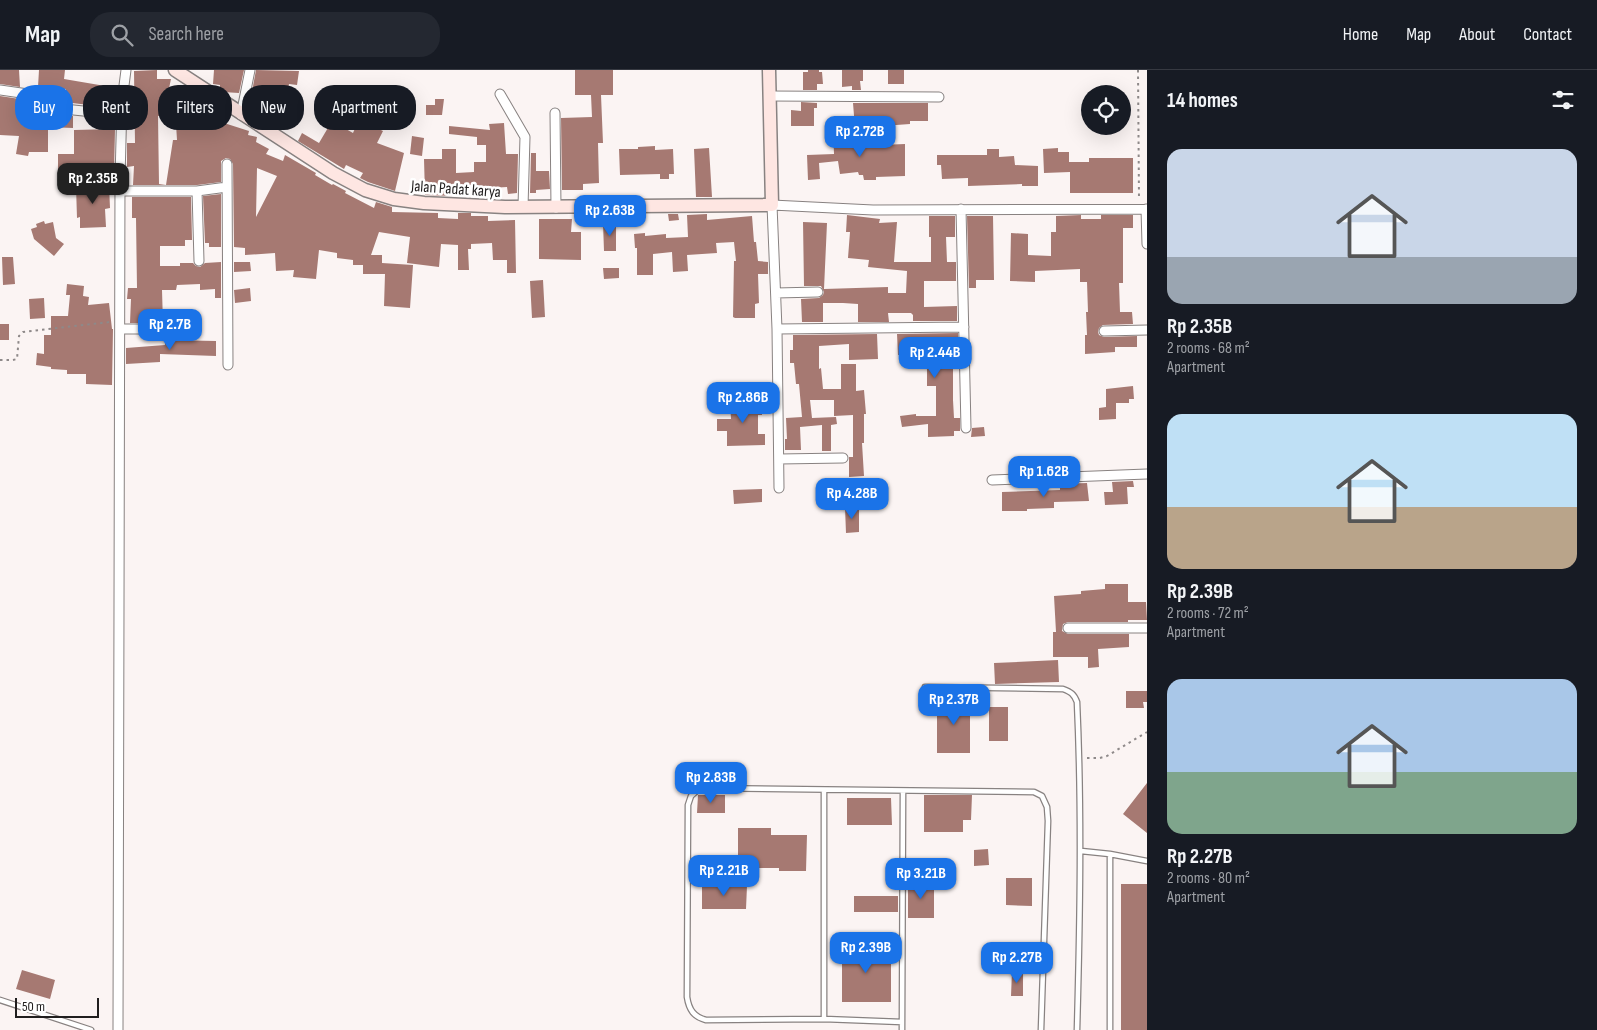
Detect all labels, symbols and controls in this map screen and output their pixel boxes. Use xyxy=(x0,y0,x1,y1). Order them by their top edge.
search box xyxy=(90,12,440,57)
text: Map xyxy=(25,20,60,49)
icon: search xyxy=(108,21,136,49)
text: Search here xyxy=(148,23,224,46)
text: Home xyxy=(1343,24,1378,45)
text: Map xyxy=(1406,24,1431,45)
text: About xyxy=(1459,24,1495,45)
text: Contact xyxy=(1523,24,1572,45)
chip: Buy xyxy=(15,85,73,130)
chip: Rent xyxy=(83,85,148,130)
chip: Filters xyxy=(158,85,232,130)
chip: New xyxy=(242,85,304,130)
chip: Apartment xyxy=(314,85,416,130)
map controls xyxy=(1081,85,1131,135)
button: locate xyxy=(1081,85,1131,135)
icon: filters xyxy=(1549,86,1577,114)
text: 14 homes xyxy=(1167,88,1238,113)
pin: Rp 2.72B xyxy=(808,116,912,158)
text: Rp 2.72B xyxy=(836,122,884,141)
pin: Rp 2.35B xyxy=(41,162,145,205)
text: Rp 2.35B xyxy=(68,169,118,188)
street label: Jalan Padat karya xyxy=(409,177,501,202)
icon: home xyxy=(1327,181,1417,271)
pin: Rp 2.63B xyxy=(558,194,662,237)
text: Rp 2.63B xyxy=(585,201,635,220)
pin: Rp 2.7B xyxy=(124,308,216,351)
text: Rp 2.35B xyxy=(1167,314,1232,339)
text: Rp 2.7B xyxy=(149,315,191,334)
pin: Rp 2.44B xyxy=(883,336,987,379)
text: 2 rooms · 68 m² xyxy=(1167,339,1250,358)
text: Rp 2.44B xyxy=(910,343,960,362)
text: Apartment xyxy=(1167,358,1225,377)
pin: Rp 2.86B xyxy=(691,382,795,424)
text: Rp 2.86B xyxy=(718,388,768,407)
icon: home xyxy=(1327,446,1417,536)
pin: Rp 1.62B xyxy=(992,456,1096,498)
text: Rp 1.62B xyxy=(1019,462,1069,481)
pin: Rp 4.28B xyxy=(800,478,904,520)
text: Rp 4.28B xyxy=(827,484,877,503)
text: Rp 2.39B xyxy=(1167,579,1233,604)
text: 2 rooms · 72 m² xyxy=(1167,604,1249,623)
text: Apartment xyxy=(1167,623,1225,642)
pin: Rp 2.37B xyxy=(902,684,1006,726)
text: Rp 2.37B xyxy=(929,690,979,709)
icon: home xyxy=(1327,711,1417,801)
pin: Rp 2.83B xyxy=(659,762,763,804)
text: Rp 2.83B xyxy=(686,768,736,787)
text: Rp 2.27B xyxy=(1167,844,1233,869)
pin: Rp 2.21B xyxy=(672,854,776,897)
pin: Rp 3.21B xyxy=(869,858,973,900)
text: Rp 2.21B xyxy=(699,861,749,880)
text: Rp 3.21B xyxy=(896,864,946,883)
text: 2 rooms · 80 m² xyxy=(1167,869,1250,888)
text: Apartment xyxy=(1167,888,1225,907)
pin: Rp 2.39B xyxy=(814,932,918,974)
text: Rp 2.39B xyxy=(841,938,891,957)
pin: Rp 2.27B xyxy=(965,942,1069,984)
text: Rp 2.27B xyxy=(992,948,1042,967)
scale bar xyxy=(15,995,99,1018)
text: 50 m xyxy=(22,998,45,1015)

